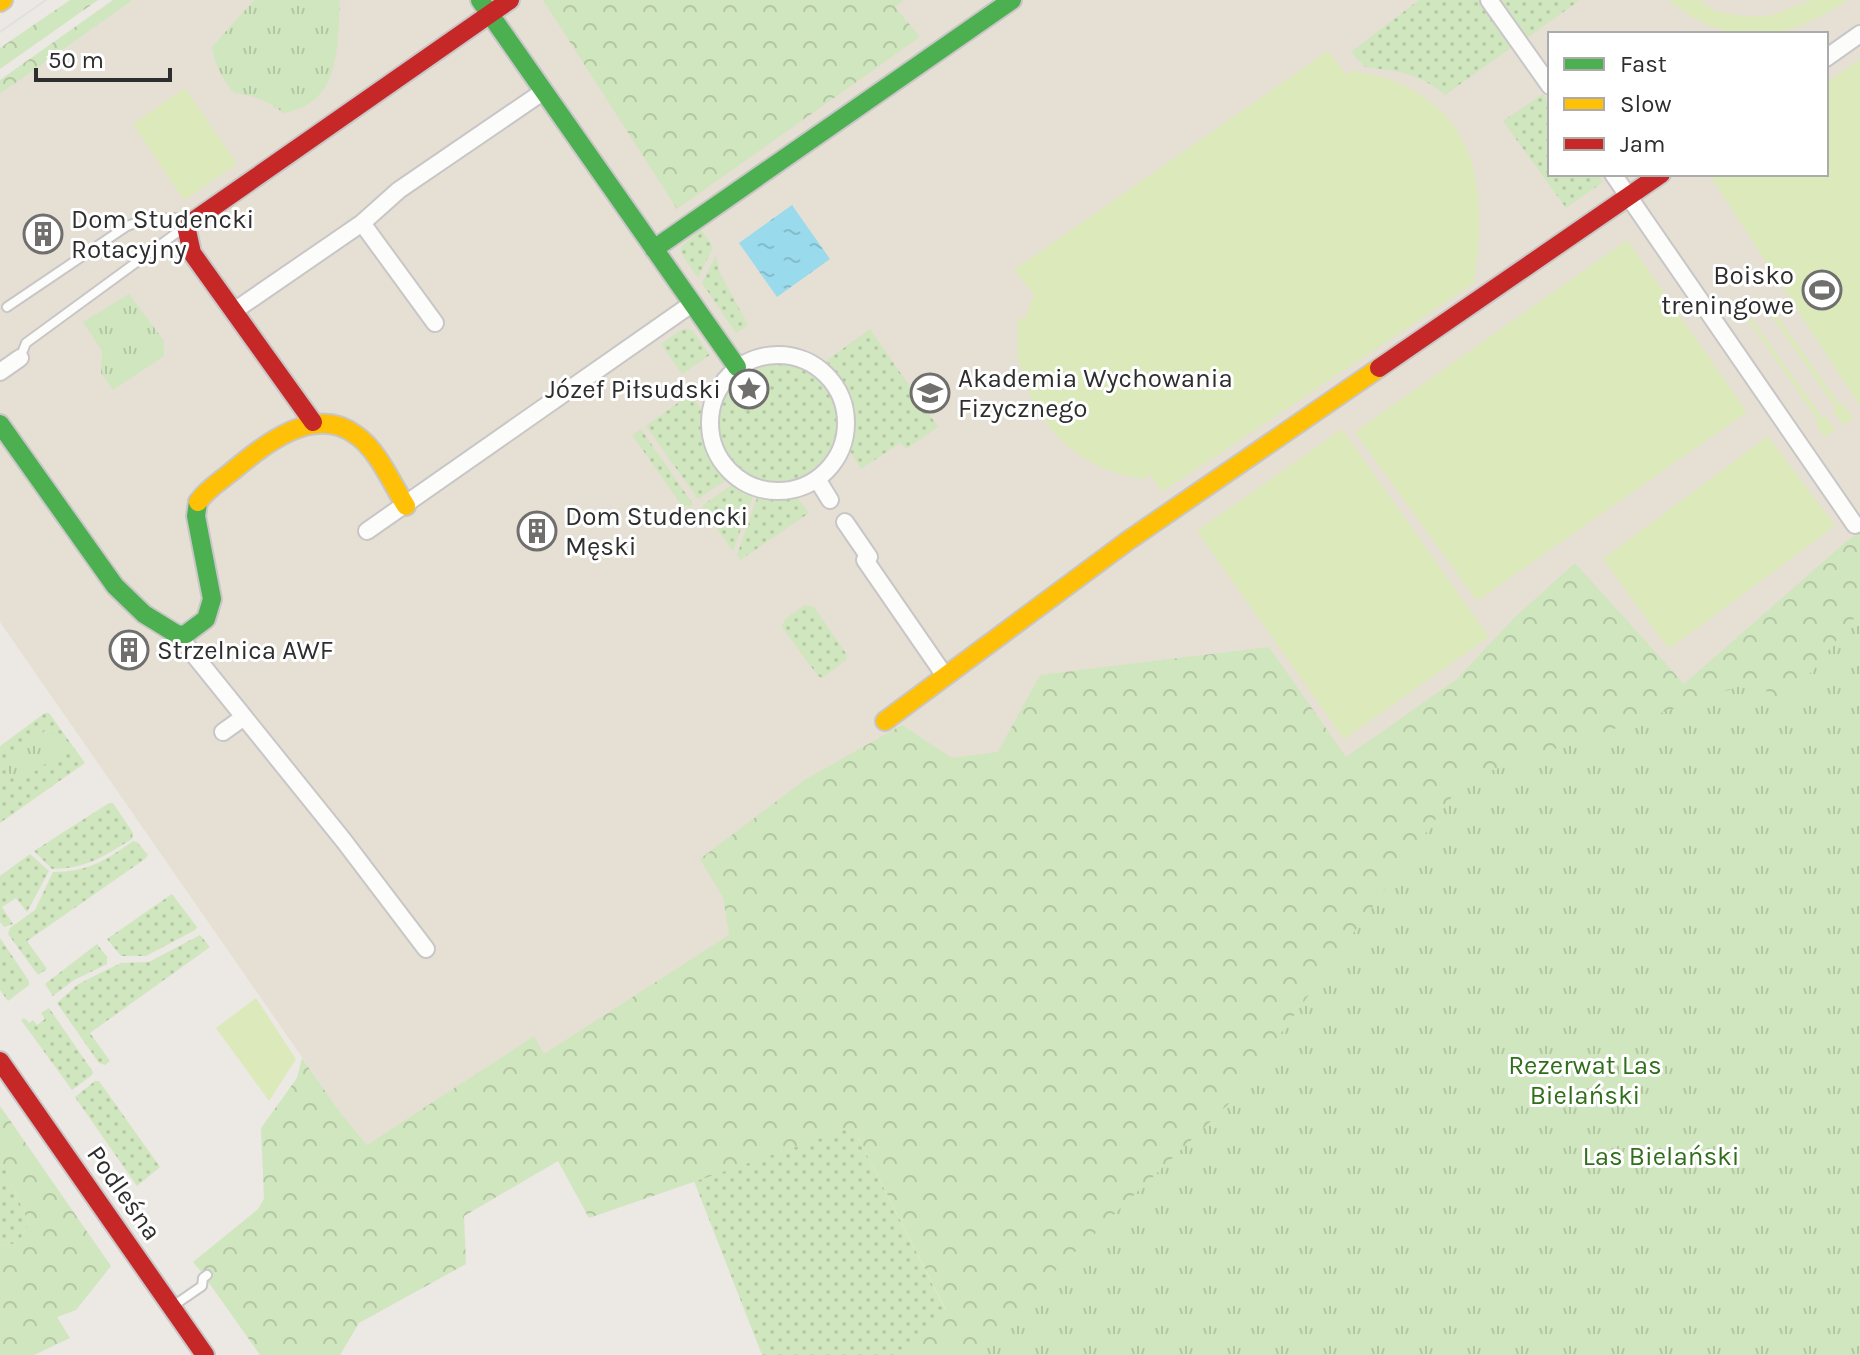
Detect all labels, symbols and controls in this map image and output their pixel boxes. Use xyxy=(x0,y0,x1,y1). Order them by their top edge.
scale bar xyxy=(36,32,170,82)
legend xyxy=(1548,32,1828,176)
text: 50 m xyxy=(48,46,104,74)
text: Fast xyxy=(1620,50,1667,78)
text: Slow xyxy=(1620,90,1672,118)
text: Jam xyxy=(1620,130,1665,158)
place label: Dom Studencki Rotacyjny xyxy=(71,204,254,265)
building icon: Dom Studencki Rotacyjny xyxy=(22,213,64,255)
place label: Boisko treningowe xyxy=(1661,260,1794,321)
sports icon: Boisko treningowe xyxy=(1801,269,1843,311)
place label: Akademia Wychowania Fizycznego xyxy=(958,363,1233,424)
place icon: Józef Piłsudski xyxy=(728,368,770,410)
school or university icon: Akademia Wychowania Fizycznego xyxy=(909,372,951,414)
place label: Józef Piłsudski xyxy=(545,374,721,405)
place label: Dom Studencki Męski xyxy=(565,501,748,562)
building icon: Dom Studencki Męski xyxy=(516,510,558,552)
building icon: Strzelnica AWF xyxy=(108,629,150,671)
place label: Strzelnica AWF xyxy=(157,635,333,666)
park label: Rezerwat Las Bielański xyxy=(1508,1050,1662,1111)
street label: Podleśna xyxy=(80,1140,168,1246)
park label: Las Bielański xyxy=(1583,1141,1739,1172)

